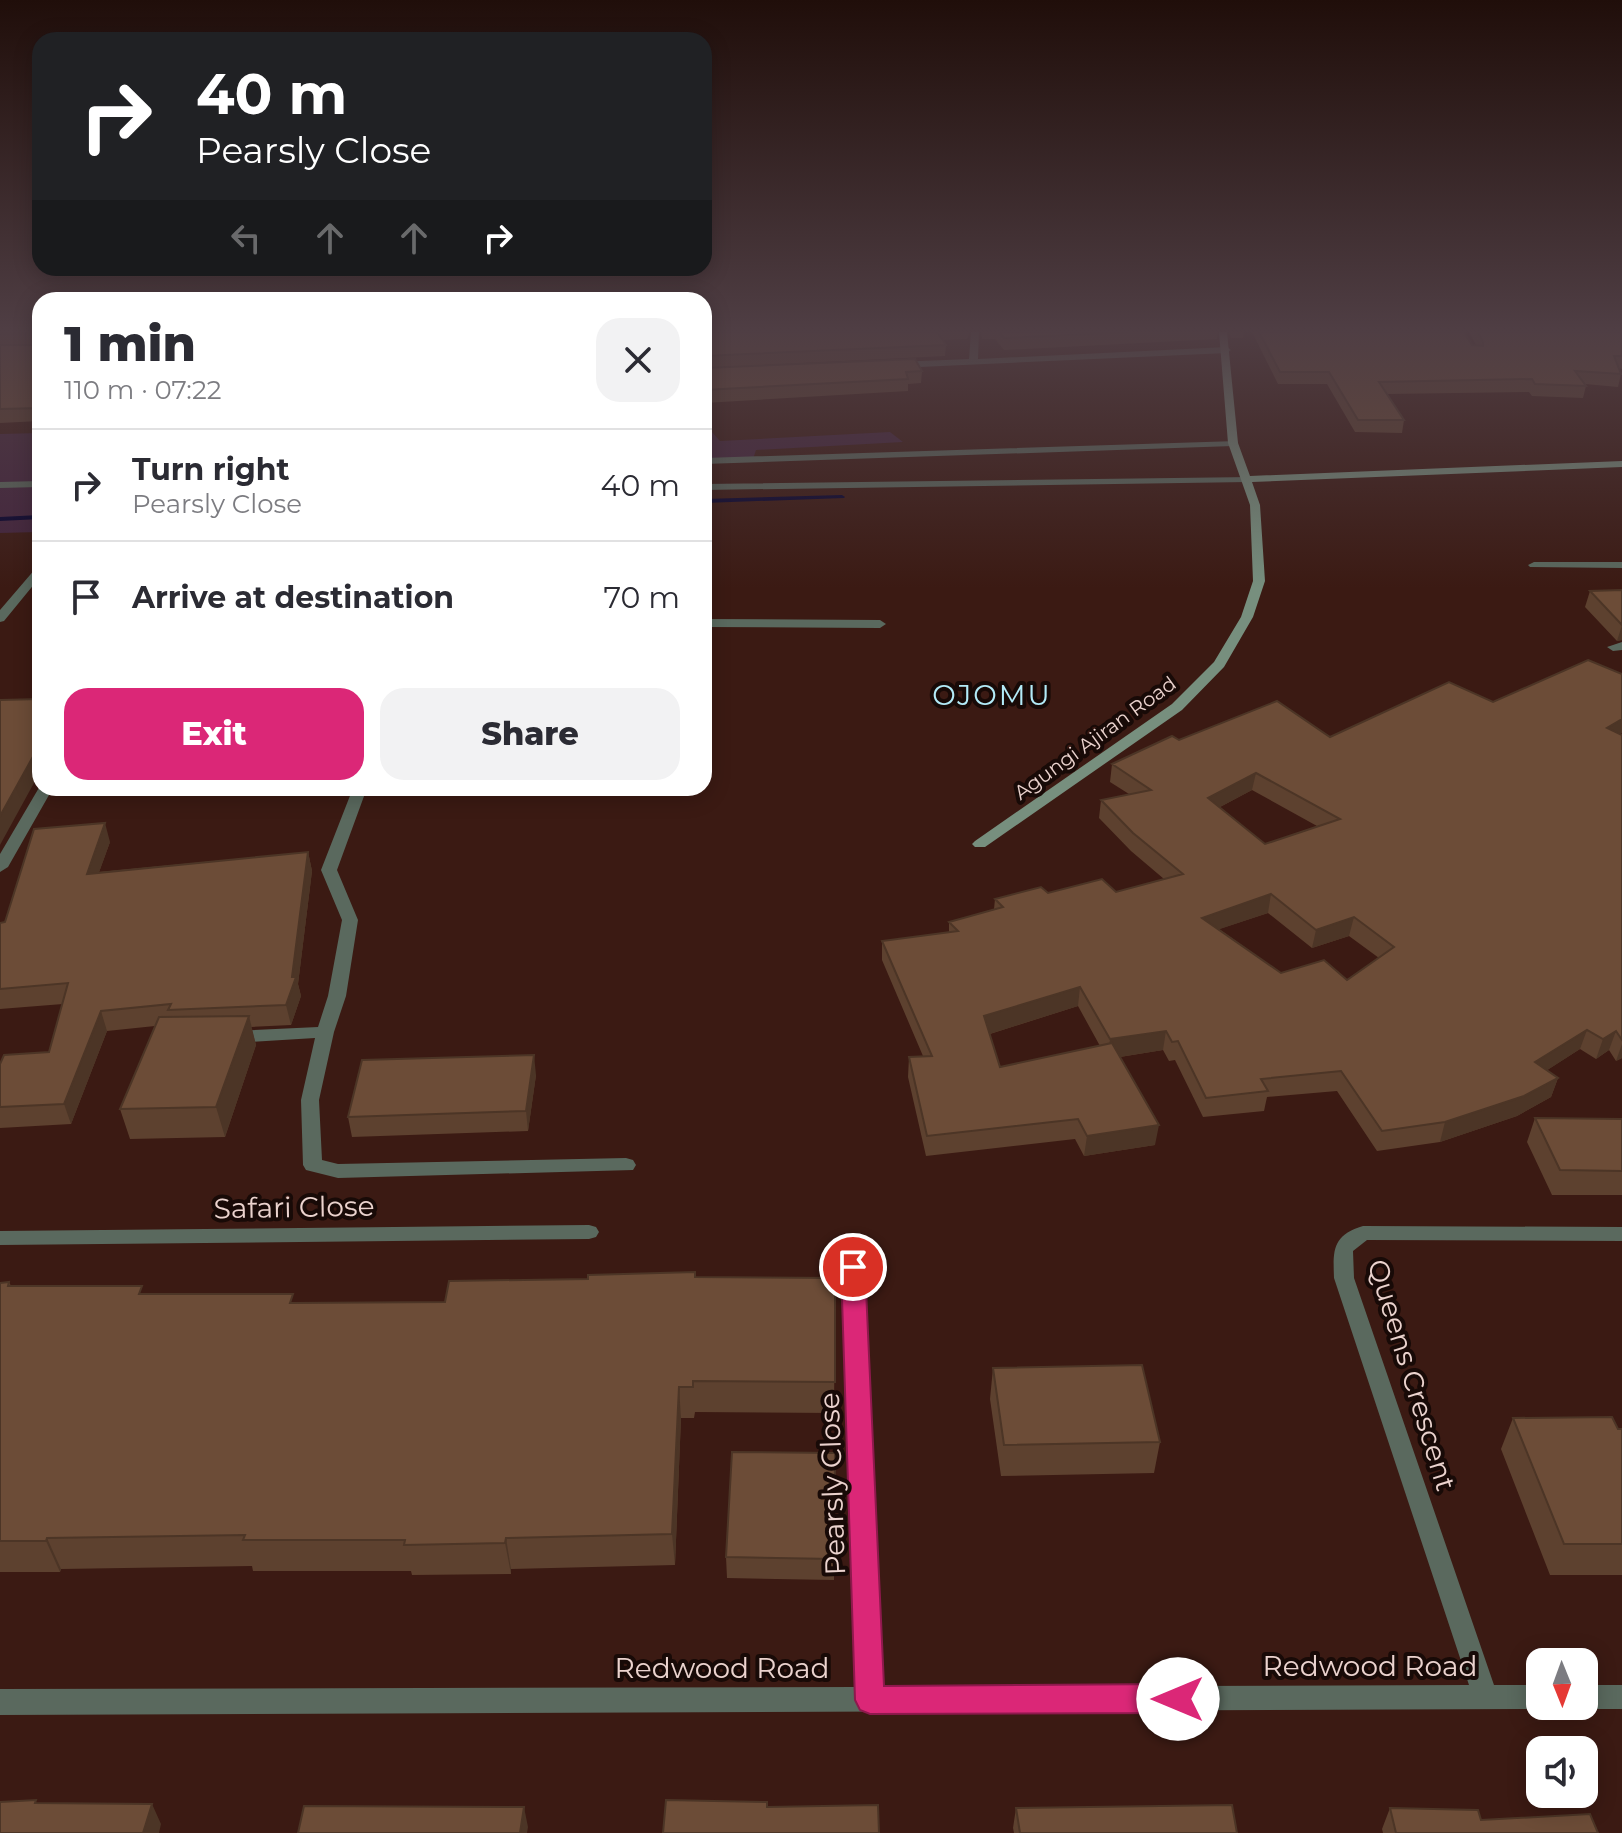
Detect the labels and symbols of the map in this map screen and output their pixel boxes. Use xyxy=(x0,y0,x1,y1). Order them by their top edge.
street label: Agungi Ajiran Road xyxy=(1009,671,1181,805)
district label: OJOMU xyxy=(932,678,1052,712)
street label: Safari Close xyxy=(213,1189,375,1225)
pin xyxy=(819,1233,887,1301)
street label: Queens Crescent xyxy=(1361,1255,1463,1495)
street label: Pearsly Close xyxy=(812,1392,852,1576)
north arrow xyxy=(1526,1648,1598,1720)
street label: Redwood Road xyxy=(1263,1649,1477,1683)
street label: Redwood Road xyxy=(615,1651,829,1685)
position arrow xyxy=(1136,1657,1220,1741)

